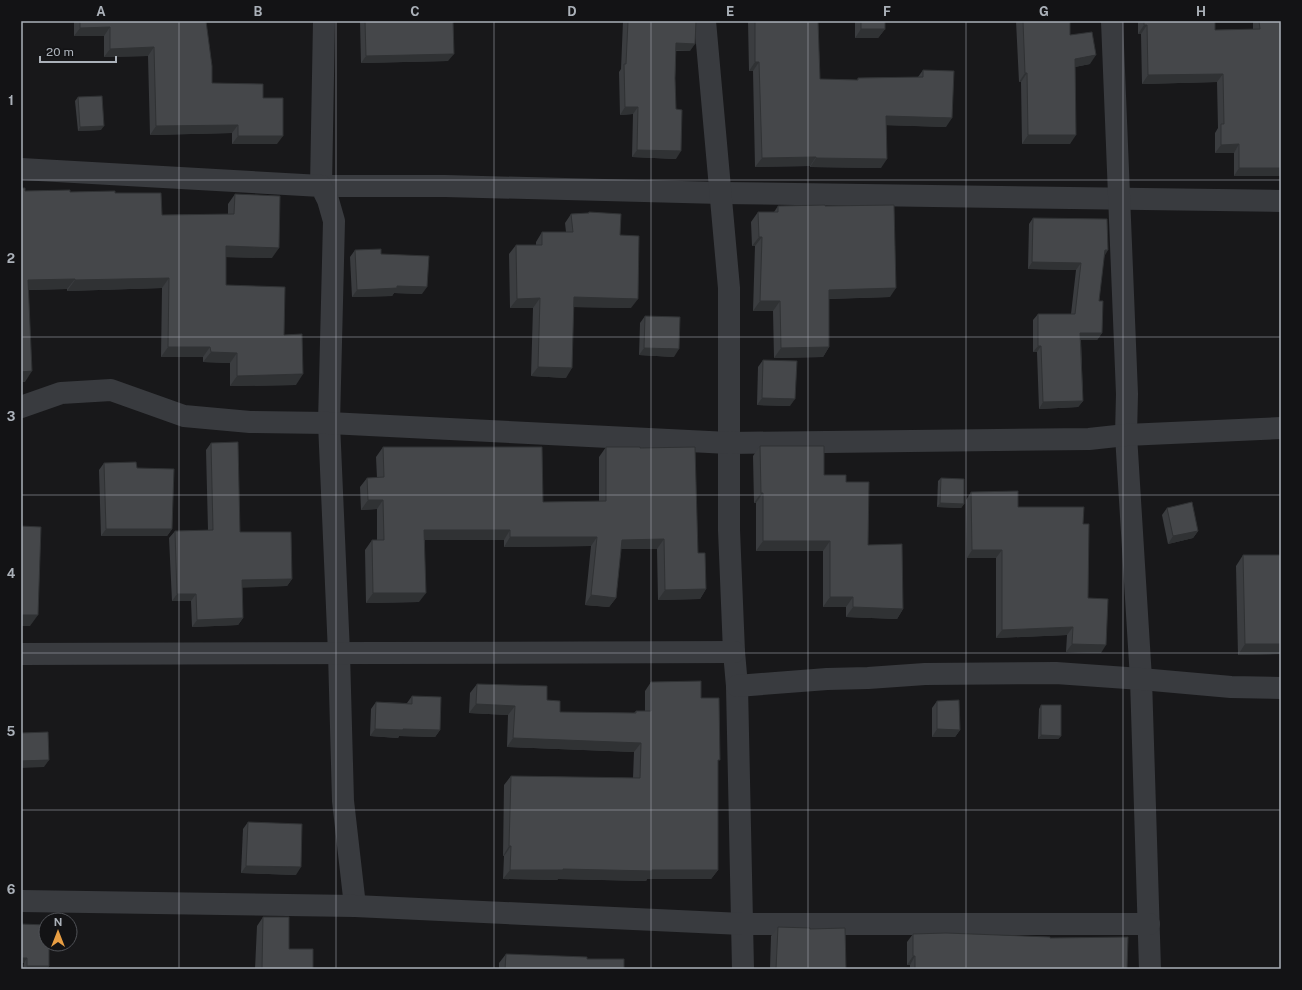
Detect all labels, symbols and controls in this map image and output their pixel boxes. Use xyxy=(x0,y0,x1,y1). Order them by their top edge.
text: A xyxy=(96,4,106,19)
text: B xyxy=(254,4,263,19)
text: C xyxy=(410,4,420,19)
text: D xyxy=(567,4,577,19)
text: E xyxy=(726,4,734,19)
text: F xyxy=(883,4,891,19)
text: G xyxy=(1039,4,1049,19)
text: H xyxy=(1196,4,1206,19)
scale bar xyxy=(40,38,116,64)
text: 20 m xyxy=(46,45,74,59)
text: 1 xyxy=(8,93,14,108)
text: 2 xyxy=(7,251,15,266)
text: 3 xyxy=(7,409,16,424)
text: 4 xyxy=(7,566,16,581)
text: 5 xyxy=(7,724,16,739)
text: 6 xyxy=(7,882,16,897)
north arrow xyxy=(38,912,78,952)
text: N xyxy=(54,916,62,928)

